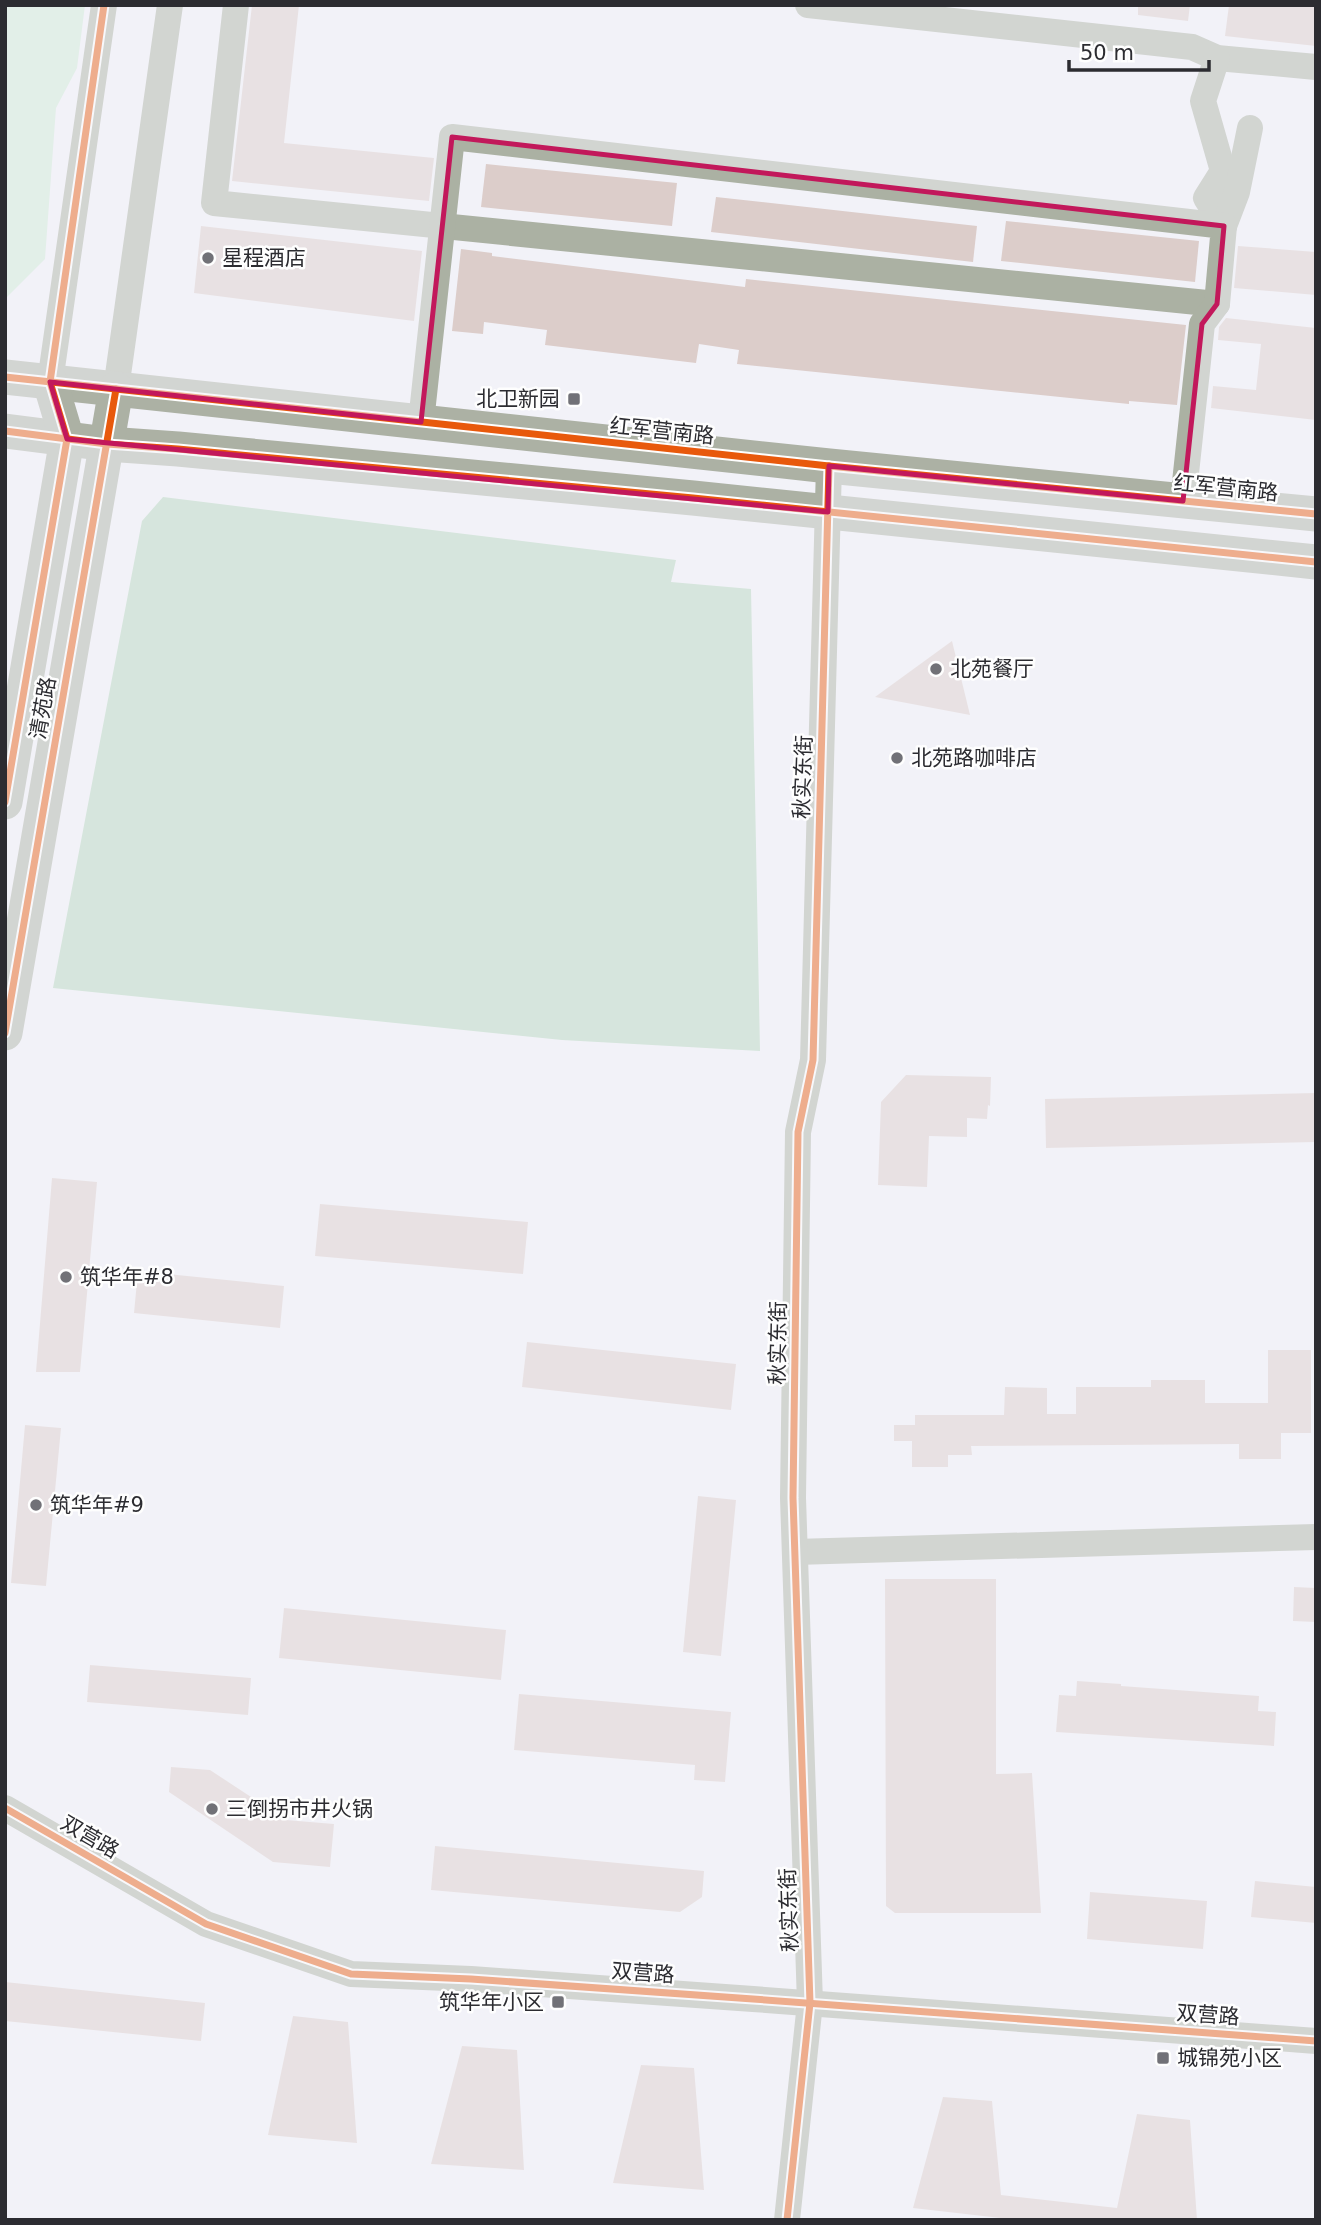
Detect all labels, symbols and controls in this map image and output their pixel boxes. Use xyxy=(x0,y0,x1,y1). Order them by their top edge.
scale bar xyxy=(1069,28,1209,72)
text: 50 m xyxy=(1080,41,1134,65)
place label: 星程酒店 xyxy=(222,246,306,270)
marker: 星程酒店 xyxy=(200,250,216,266)
place label: 北卫新园 xyxy=(476,387,560,411)
marker: 北卫新园 xyxy=(566,391,582,407)
street label: 红军营南路 xyxy=(609,414,715,448)
street label: 红军营南路 xyxy=(1173,471,1279,505)
place label: 北苑餐厅 xyxy=(950,657,1034,681)
marker: 北苑餐厅 xyxy=(928,661,944,677)
street label: 清苑路 xyxy=(26,675,60,741)
street label: 秋实东街 xyxy=(790,735,816,819)
place label: 北苑路咖啡店 xyxy=(911,746,1037,770)
marker: 北苑路咖啡店 xyxy=(889,750,905,766)
place label: 筑华年#8 xyxy=(80,1265,174,1289)
marker: 筑华年#8 xyxy=(58,1269,74,1285)
street label: 秋实东街 xyxy=(765,1301,791,1385)
place label: 筑华年#9 xyxy=(50,1493,144,1517)
marker: 筑华年#9 xyxy=(28,1497,44,1513)
place label: 三倒拐市井火锅 xyxy=(226,1797,373,1821)
marker: 三倒拐市井火锅 xyxy=(204,1801,220,1817)
street label: 双营路 xyxy=(57,1811,123,1863)
street label: 秋实东街 xyxy=(776,1868,802,1952)
street label: 双营路 xyxy=(611,1959,675,1987)
place label: 筑华年小区 xyxy=(439,1990,544,2014)
marker: 筑华年小区 xyxy=(550,1994,566,2010)
street label: 双营路 xyxy=(1176,2001,1240,2029)
place label: 城锦苑小区 xyxy=(1177,2046,1282,2070)
marker: 城锦苑小区 xyxy=(1155,2050,1171,2066)

